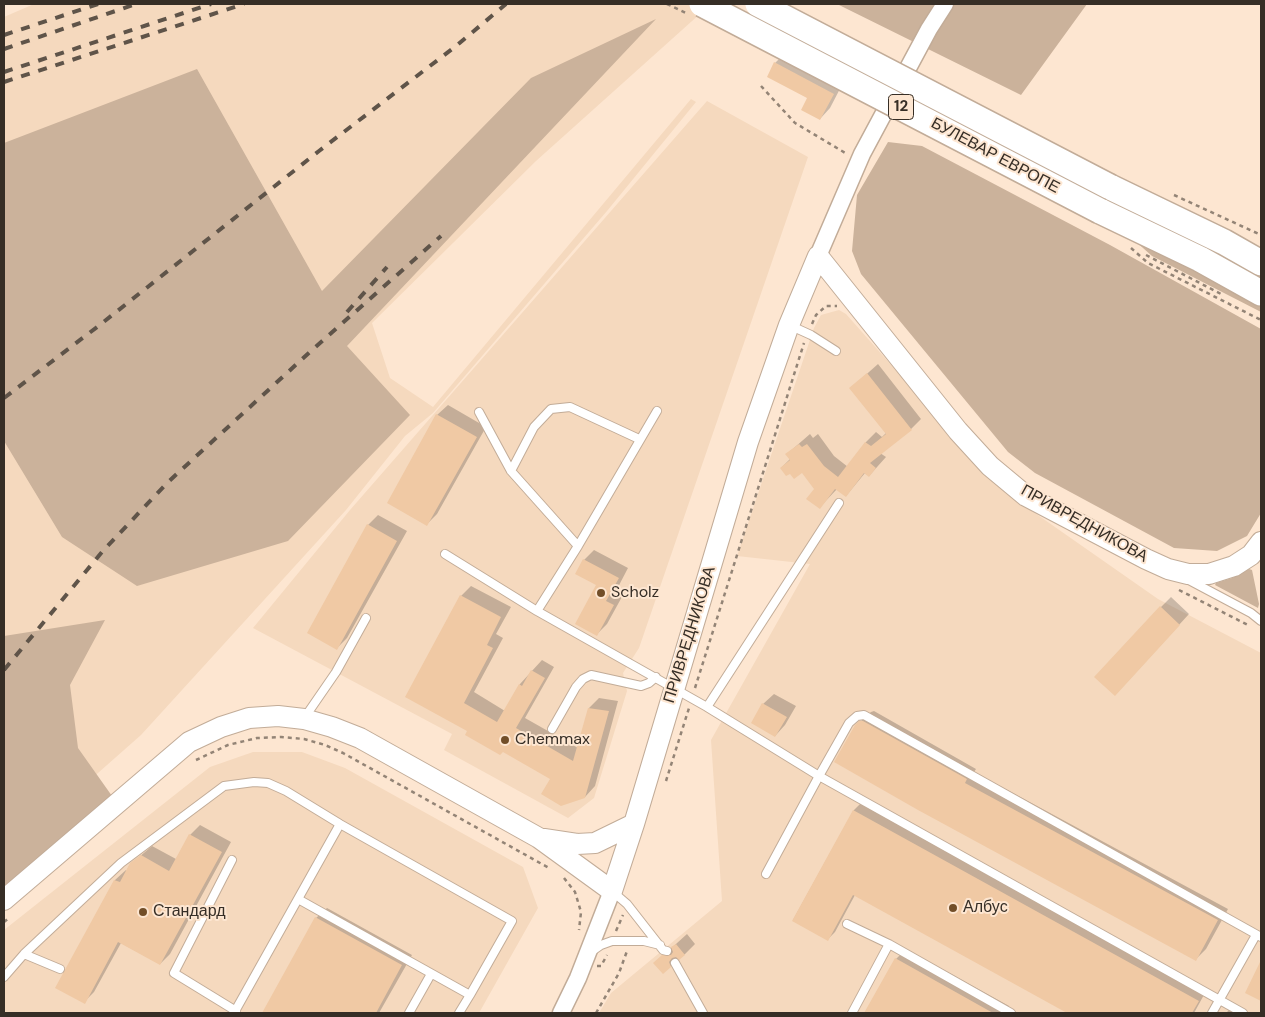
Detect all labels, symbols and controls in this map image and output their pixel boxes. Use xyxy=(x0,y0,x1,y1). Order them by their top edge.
road number: 12 xyxy=(888,94,914,120)
street label: БУЛЕВАР ЕВРОПЕ xyxy=(927,114,1063,198)
street label: ПРИВРЕДНИКОВА xyxy=(1017,481,1151,567)
street label: ПРИВРЕДНИКОВА xyxy=(660,564,720,706)
place label: Scholz xyxy=(611,583,659,603)
marker: Scholz xyxy=(595,587,607,599)
place label: Chemmax xyxy=(515,730,590,750)
marker: Chemmax xyxy=(499,734,511,746)
place label: Албус xyxy=(963,898,1008,918)
place label: Стандард xyxy=(153,902,226,922)
marker: Албус xyxy=(947,902,959,914)
marker: Стандард xyxy=(137,906,149,918)

